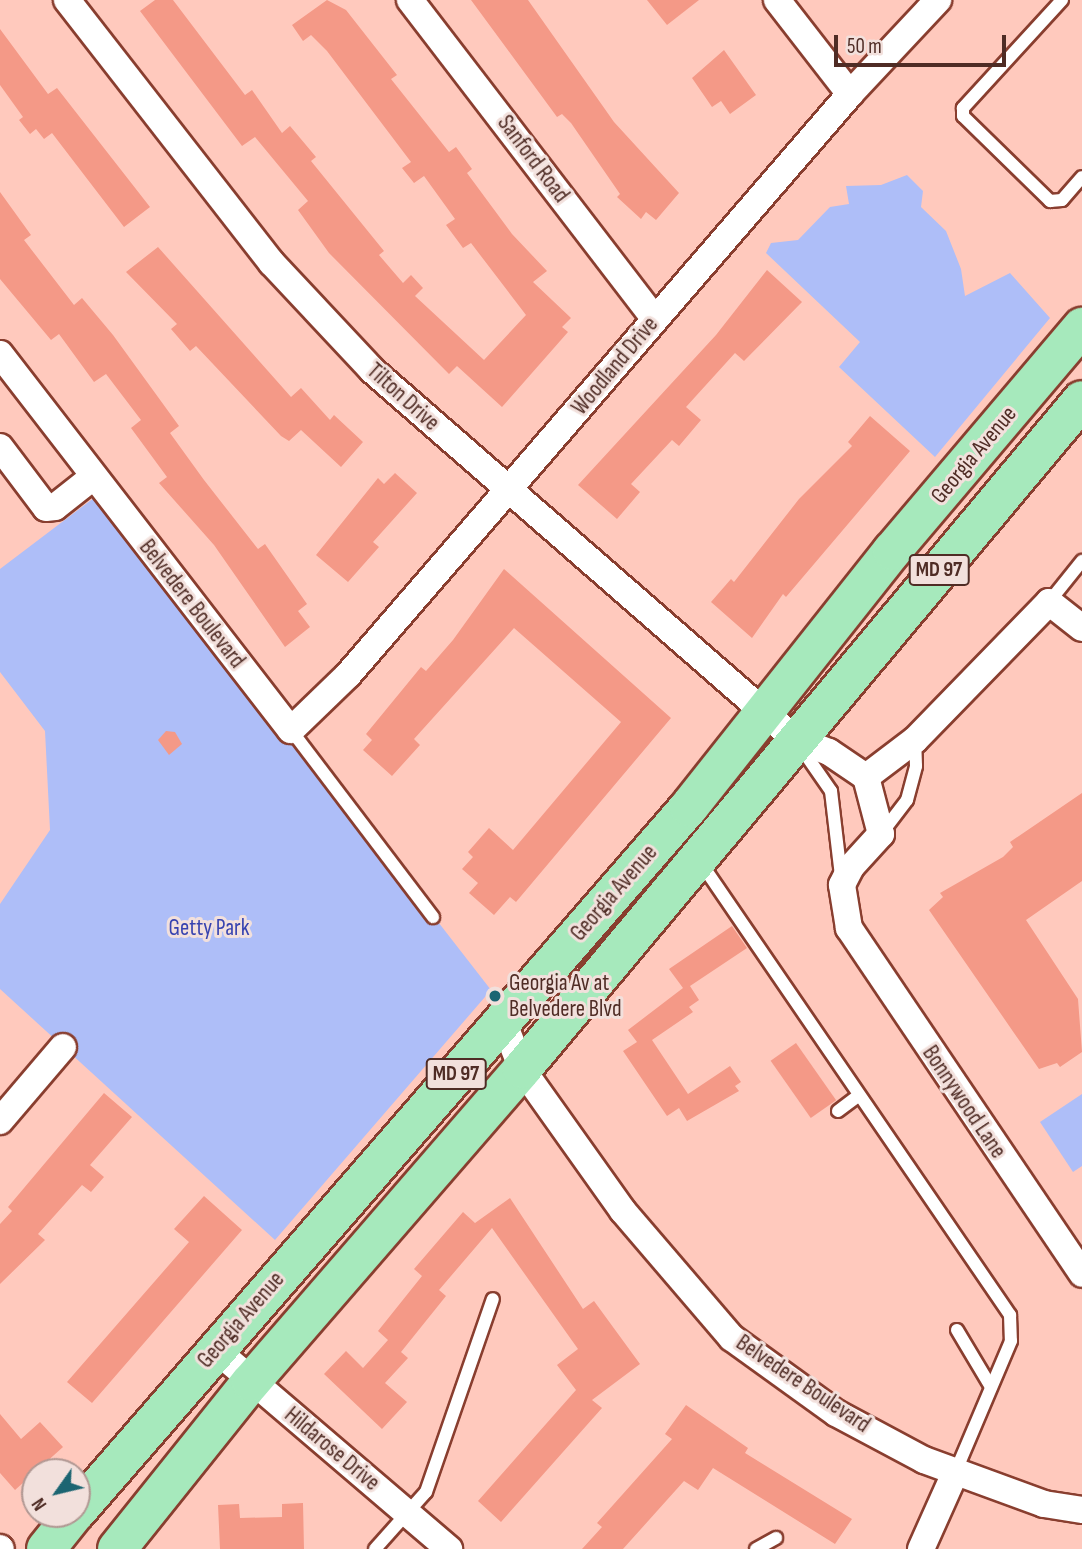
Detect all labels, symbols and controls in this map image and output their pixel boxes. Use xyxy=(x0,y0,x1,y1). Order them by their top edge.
scale bar xyxy=(837,21,1009,65)
text: 50 m xyxy=(847,34,882,59)
street label: Sanford Road xyxy=(491,110,575,208)
street label: Woodland Drive xyxy=(566,311,664,421)
street label: Tilton Drive xyxy=(361,357,445,437)
street label: Georgia Avenue xyxy=(925,401,1023,509)
street label: Belvedere Boulevard xyxy=(133,534,251,674)
road number: MD 97 xyxy=(908,552,970,588)
street label: Georgia Avenue xyxy=(565,839,663,947)
park label: Getty Park xyxy=(169,914,249,942)
place label: Georgia Av at Belvedere Blvd xyxy=(509,969,622,1023)
marker: Georgia Av at Belvedere Blvd xyxy=(487,988,503,1004)
street label: Bonnywood Lane xyxy=(916,1040,1012,1164)
road number: MD 97 xyxy=(424,1056,488,1092)
street label: Georgia Avenue xyxy=(192,1266,290,1374)
street label: Belvedere Boulevard xyxy=(731,1329,875,1439)
street label: Hildarose Drive xyxy=(279,1401,385,1497)
north arrow xyxy=(21,1458,91,1528)
text: N xyxy=(27,1493,52,1515)

